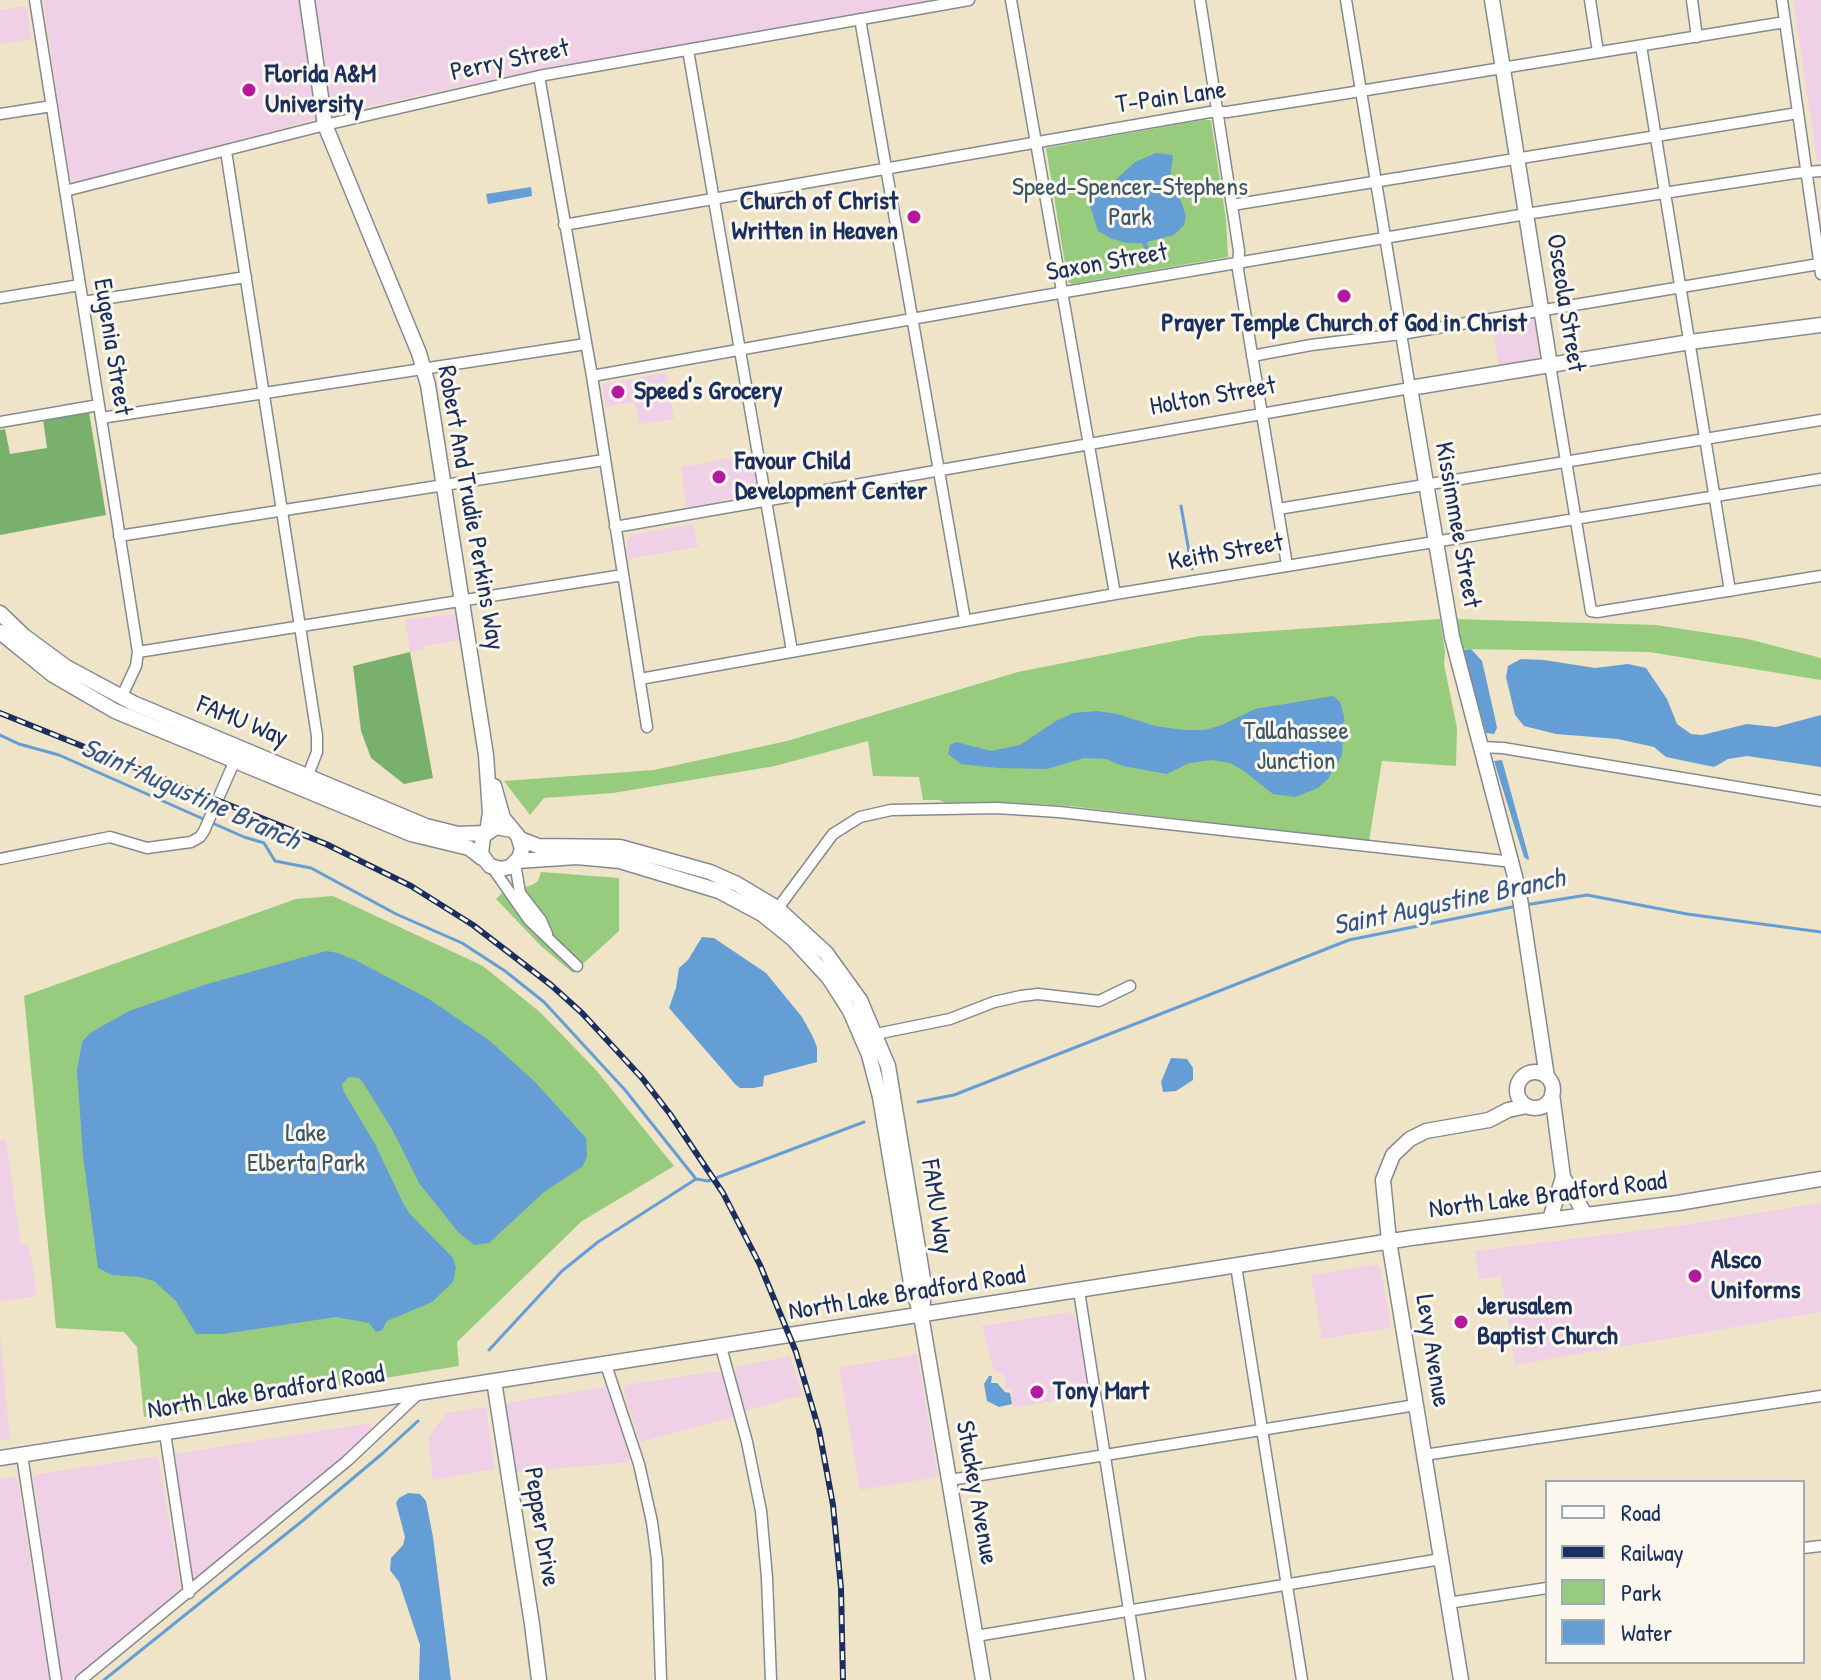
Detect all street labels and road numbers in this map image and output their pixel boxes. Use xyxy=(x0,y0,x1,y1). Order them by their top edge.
street label: Perry Street xyxy=(448,33,572,89)
street label: T-Pain Lane xyxy=(1114,75,1228,121)
street label: Osceola Street xyxy=(1539,232,1591,374)
street label: Saxon Street xyxy=(1044,237,1170,289)
street label: Eugenia Street xyxy=(86,276,138,418)
street label: Robert And Trudie Perkins Way xyxy=(430,363,510,653)
street label: Holton Street xyxy=(1148,371,1278,423)
street label: Kissimmee Street xyxy=(1427,440,1487,610)
street label: Keith Street xyxy=(1166,528,1286,578)
street label: FAMU Way xyxy=(192,690,292,754)
street label: FAMU Way xyxy=(913,1157,959,1257)
street label: North Lake Bradford Road xyxy=(1427,1166,1669,1226)
street label: North Lake Bradford Road xyxy=(786,1260,1028,1328)
street label: Levy Avenue xyxy=(1408,1293,1456,1409)
street label: North Lake Bradford Road xyxy=(145,1359,387,1427)
street label: Stuckey Avenue xyxy=(948,1419,1004,1567)
street label: Pepper Drive xyxy=(516,1465,566,1589)

